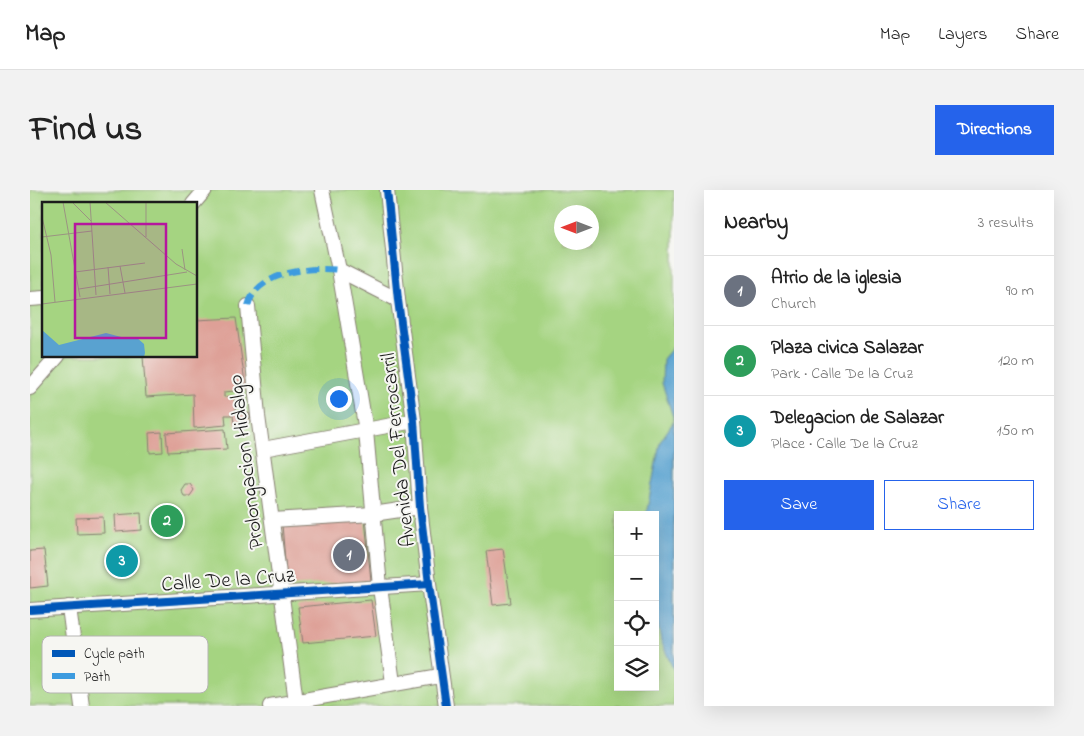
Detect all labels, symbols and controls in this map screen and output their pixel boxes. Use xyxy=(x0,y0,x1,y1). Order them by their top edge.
text: Map xyxy=(25,17,66,52)
text: Map xyxy=(880,22,910,48)
text: Layers xyxy=(938,22,988,48)
text: Share xyxy=(1016,22,1059,48)
text: Find us xyxy=(30,105,142,156)
button: Directions xyxy=(935,105,1054,155)
inset map xyxy=(42,202,198,358)
north arrow xyxy=(554,205,599,250)
text: Nearby xyxy=(724,208,788,238)
text: 3 results xyxy=(978,211,1034,235)
text: Atrio de la iglesia xyxy=(771,265,901,292)
text: 1 xyxy=(737,279,743,303)
text: 90 m xyxy=(1006,279,1034,303)
text: Church xyxy=(771,292,816,316)
text: Plaza civica Salazar xyxy=(771,335,923,362)
text: 2 xyxy=(736,349,744,373)
text: 120 m xyxy=(998,349,1034,373)
street label: Avenida Del Ferrocarril xyxy=(374,351,424,548)
text: Park · Calle De la Cruz xyxy=(771,362,913,386)
street label: Prolongacion Hidalgo xyxy=(221,372,275,551)
your location xyxy=(326,386,352,412)
text: Delegacion de Salazar xyxy=(771,405,944,432)
text: 3 xyxy=(737,419,743,443)
text: 150 m xyxy=(996,419,1034,443)
text: Place · Calle De la Cruz xyxy=(771,432,918,456)
button: Save xyxy=(724,480,874,530)
button: Share xyxy=(884,480,1034,530)
pin: 2 xyxy=(151,502,183,540)
map controls xyxy=(614,511,659,691)
button: + xyxy=(614,511,659,556)
pin: 1 xyxy=(333,536,365,574)
pin: 3 xyxy=(106,542,138,580)
button: − xyxy=(614,556,659,601)
street label: Calle De la Cruz xyxy=(160,561,296,601)
button: locate xyxy=(614,601,659,646)
legend xyxy=(42,636,208,693)
text: Cycle path xyxy=(84,644,145,666)
button: layers xyxy=(614,646,659,691)
text: Path xyxy=(84,667,110,688)

